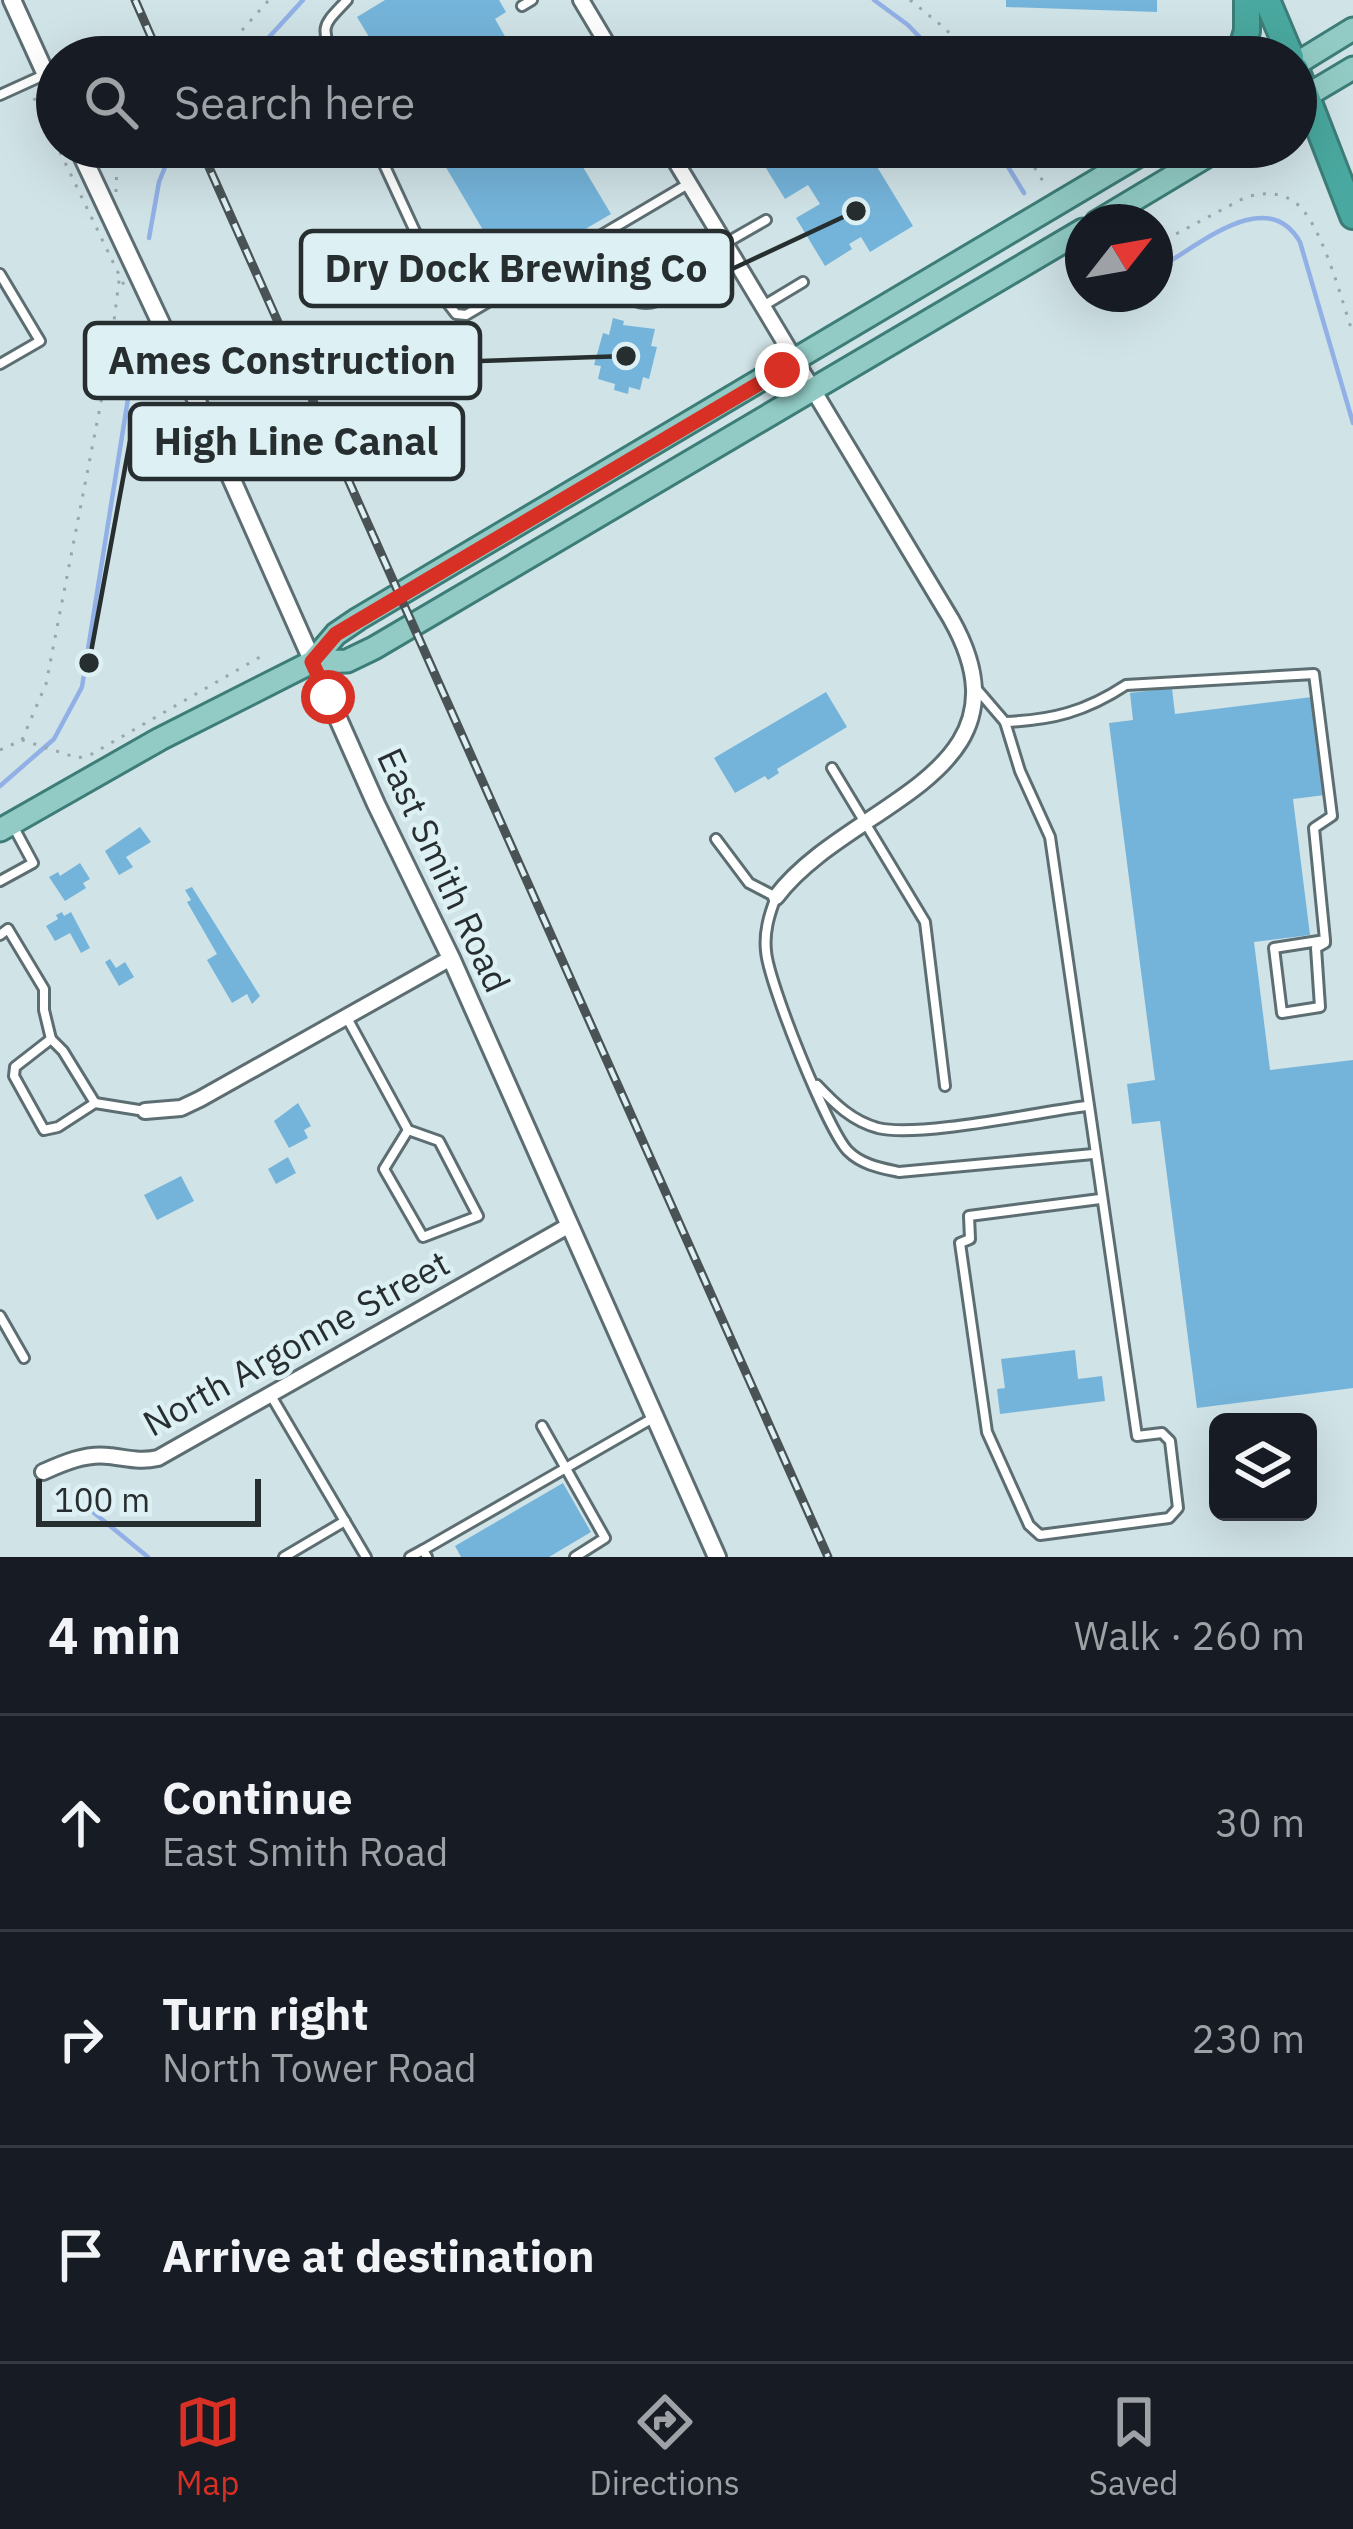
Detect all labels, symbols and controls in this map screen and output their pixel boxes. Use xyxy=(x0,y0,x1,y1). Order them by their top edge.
search box xyxy=(36,36,1317,168)
icon: search xyxy=(78,69,144,135)
text: Search here xyxy=(174,73,415,131)
north arrow xyxy=(1065,204,1173,312)
callout: Dry Dock Brewing Co xyxy=(301,231,732,306)
text: Dry Dock Brewing Co xyxy=(325,242,707,293)
callout: Ames Construction xyxy=(85,323,480,398)
text: Ames Construction xyxy=(108,334,456,385)
route end xyxy=(755,343,809,397)
callout: High Line Canal xyxy=(130,404,463,479)
text: High Line Canal xyxy=(154,415,438,466)
route start xyxy=(301,670,355,724)
street label: East Smith Road xyxy=(367,740,522,999)
street label: North Argonne Street xyxy=(134,1239,457,1446)
map controls xyxy=(1209,1413,1317,1521)
button: layers xyxy=(1209,1413,1317,1521)
scale bar xyxy=(36,1473,261,1526)
text: 100 m xyxy=(54,1478,150,1521)
text: 4 min xyxy=(48,1602,181,1668)
text: Walk · 260 m xyxy=(1074,1610,1305,1661)
text: Continue xyxy=(162,1768,353,1826)
icon: ahead xyxy=(48,1790,114,1856)
text: 30 m xyxy=(1215,1797,1305,1848)
text: East Smith Road xyxy=(162,1826,448,1877)
text: Turn right xyxy=(162,1984,369,2042)
icon: right xyxy=(48,2006,114,2072)
text: 230 m xyxy=(1192,2013,1305,2064)
text: North Tower Road xyxy=(162,2042,477,2093)
icon: arrive xyxy=(48,2222,114,2288)
text: Arrive at destination xyxy=(162,2226,595,2284)
tab: Map xyxy=(175,2389,241,2504)
tab: Directions xyxy=(590,2389,740,2504)
tab: Saved xyxy=(1089,2389,1178,2504)

